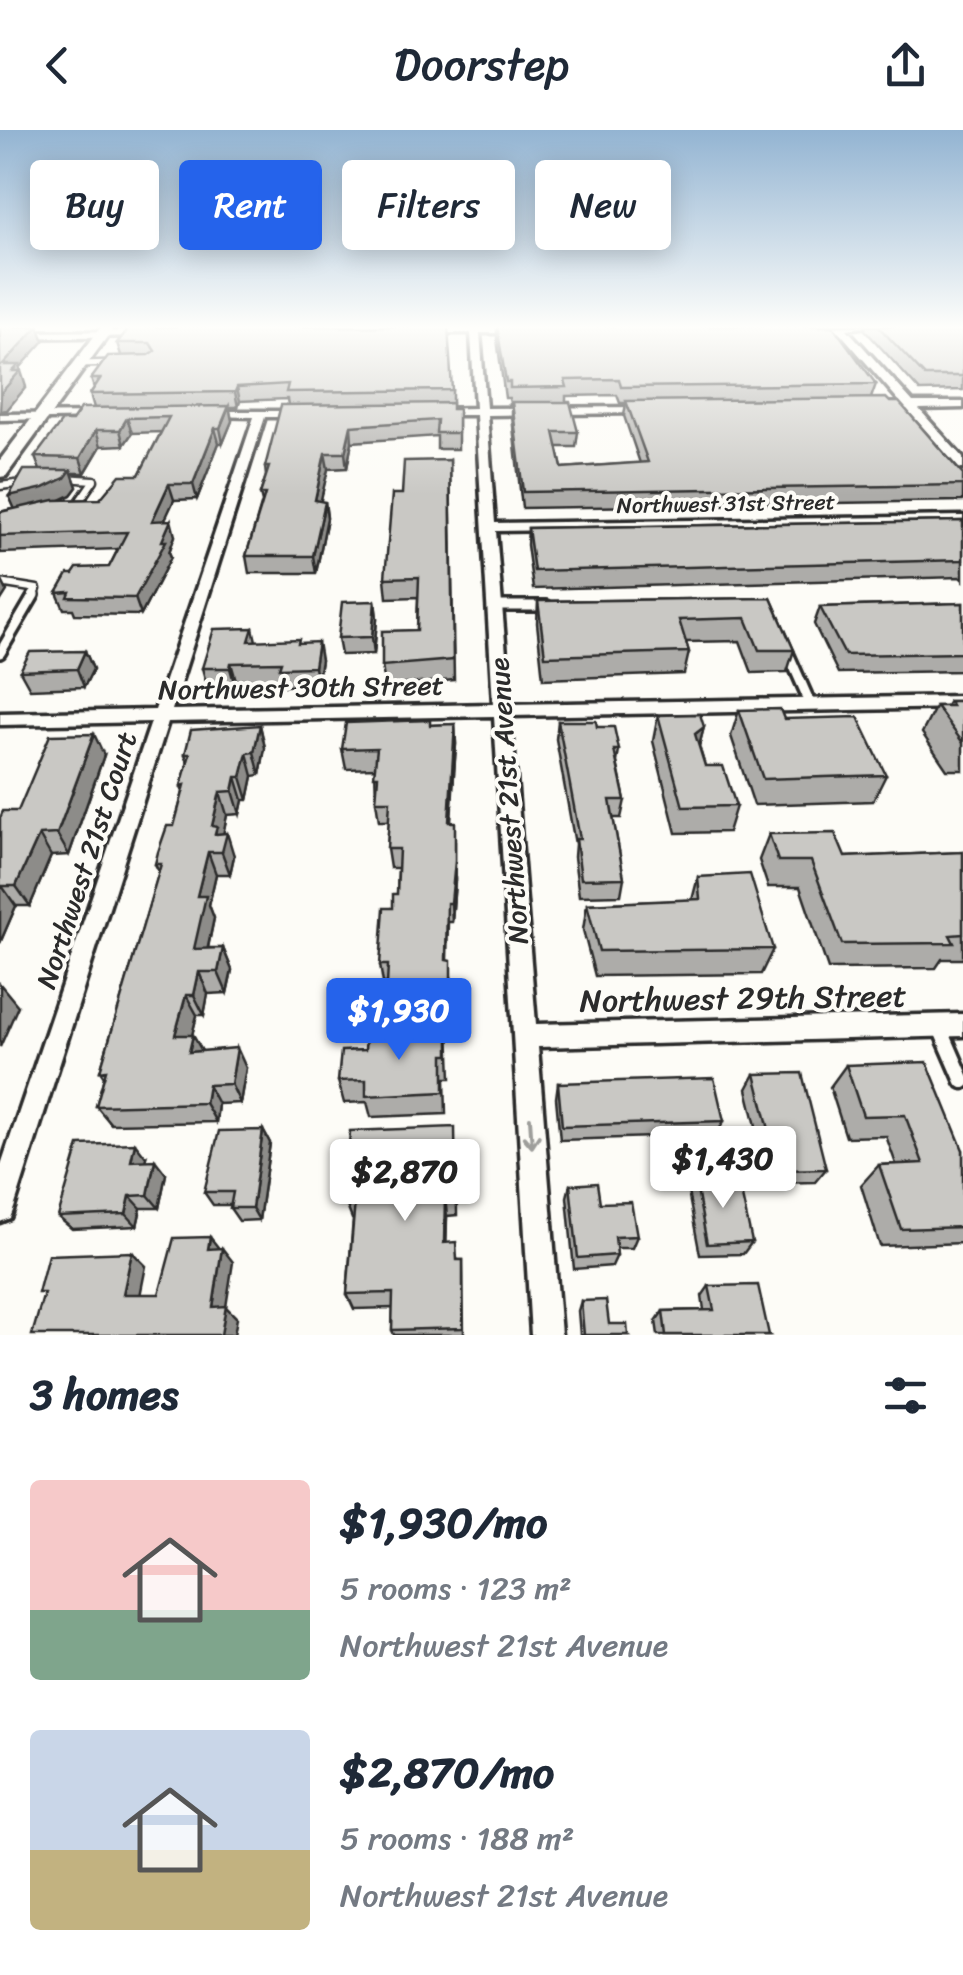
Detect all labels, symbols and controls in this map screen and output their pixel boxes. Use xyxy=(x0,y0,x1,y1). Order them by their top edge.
text: Doorstep xyxy=(394,25,569,105)
icon: back xyxy=(30,38,85,93)
icon: share xyxy=(878,38,933,93)
chip: Buy xyxy=(30,160,159,250)
chip: Rent xyxy=(179,160,322,250)
chip: Filters xyxy=(342,160,515,250)
chip: New xyxy=(535,160,671,250)
street label: Northwest 31st Street xyxy=(616,482,836,525)
street label: Northwest 21st Avenue xyxy=(474,656,543,946)
street label: Northwest 30th Street xyxy=(158,661,444,714)
street label: Northwest 21st Court xyxy=(22,725,151,995)
street label: Northwest 29th Street xyxy=(579,967,907,1030)
pin: $1,930 xyxy=(318,978,480,1063)
text: $1,930 xyxy=(348,982,450,1039)
one-way arrow xyxy=(522,1117,541,1149)
pin: $1,430 xyxy=(642,1126,804,1211)
text: $1,430 xyxy=(672,1130,774,1187)
pin: $2,870 xyxy=(324,1139,486,1224)
text: $2,870 xyxy=(352,1143,458,1200)
text: 3 homes xyxy=(30,1358,178,1432)
icon: filters xyxy=(878,1368,933,1423)
text: $1,930/mo xyxy=(340,1486,547,1560)
icon: home xyxy=(110,1520,230,1640)
text: 5 rooms · 123 m² xyxy=(340,1560,572,1617)
text: Northwest 21st Avenue xyxy=(340,1617,668,1674)
text: $2,870/mo xyxy=(340,1736,554,1810)
icon: home xyxy=(110,1770,230,1890)
text: 5 rooms · 188 m² xyxy=(340,1810,574,1867)
text: Northwest 21st Avenue xyxy=(340,1867,668,1924)

